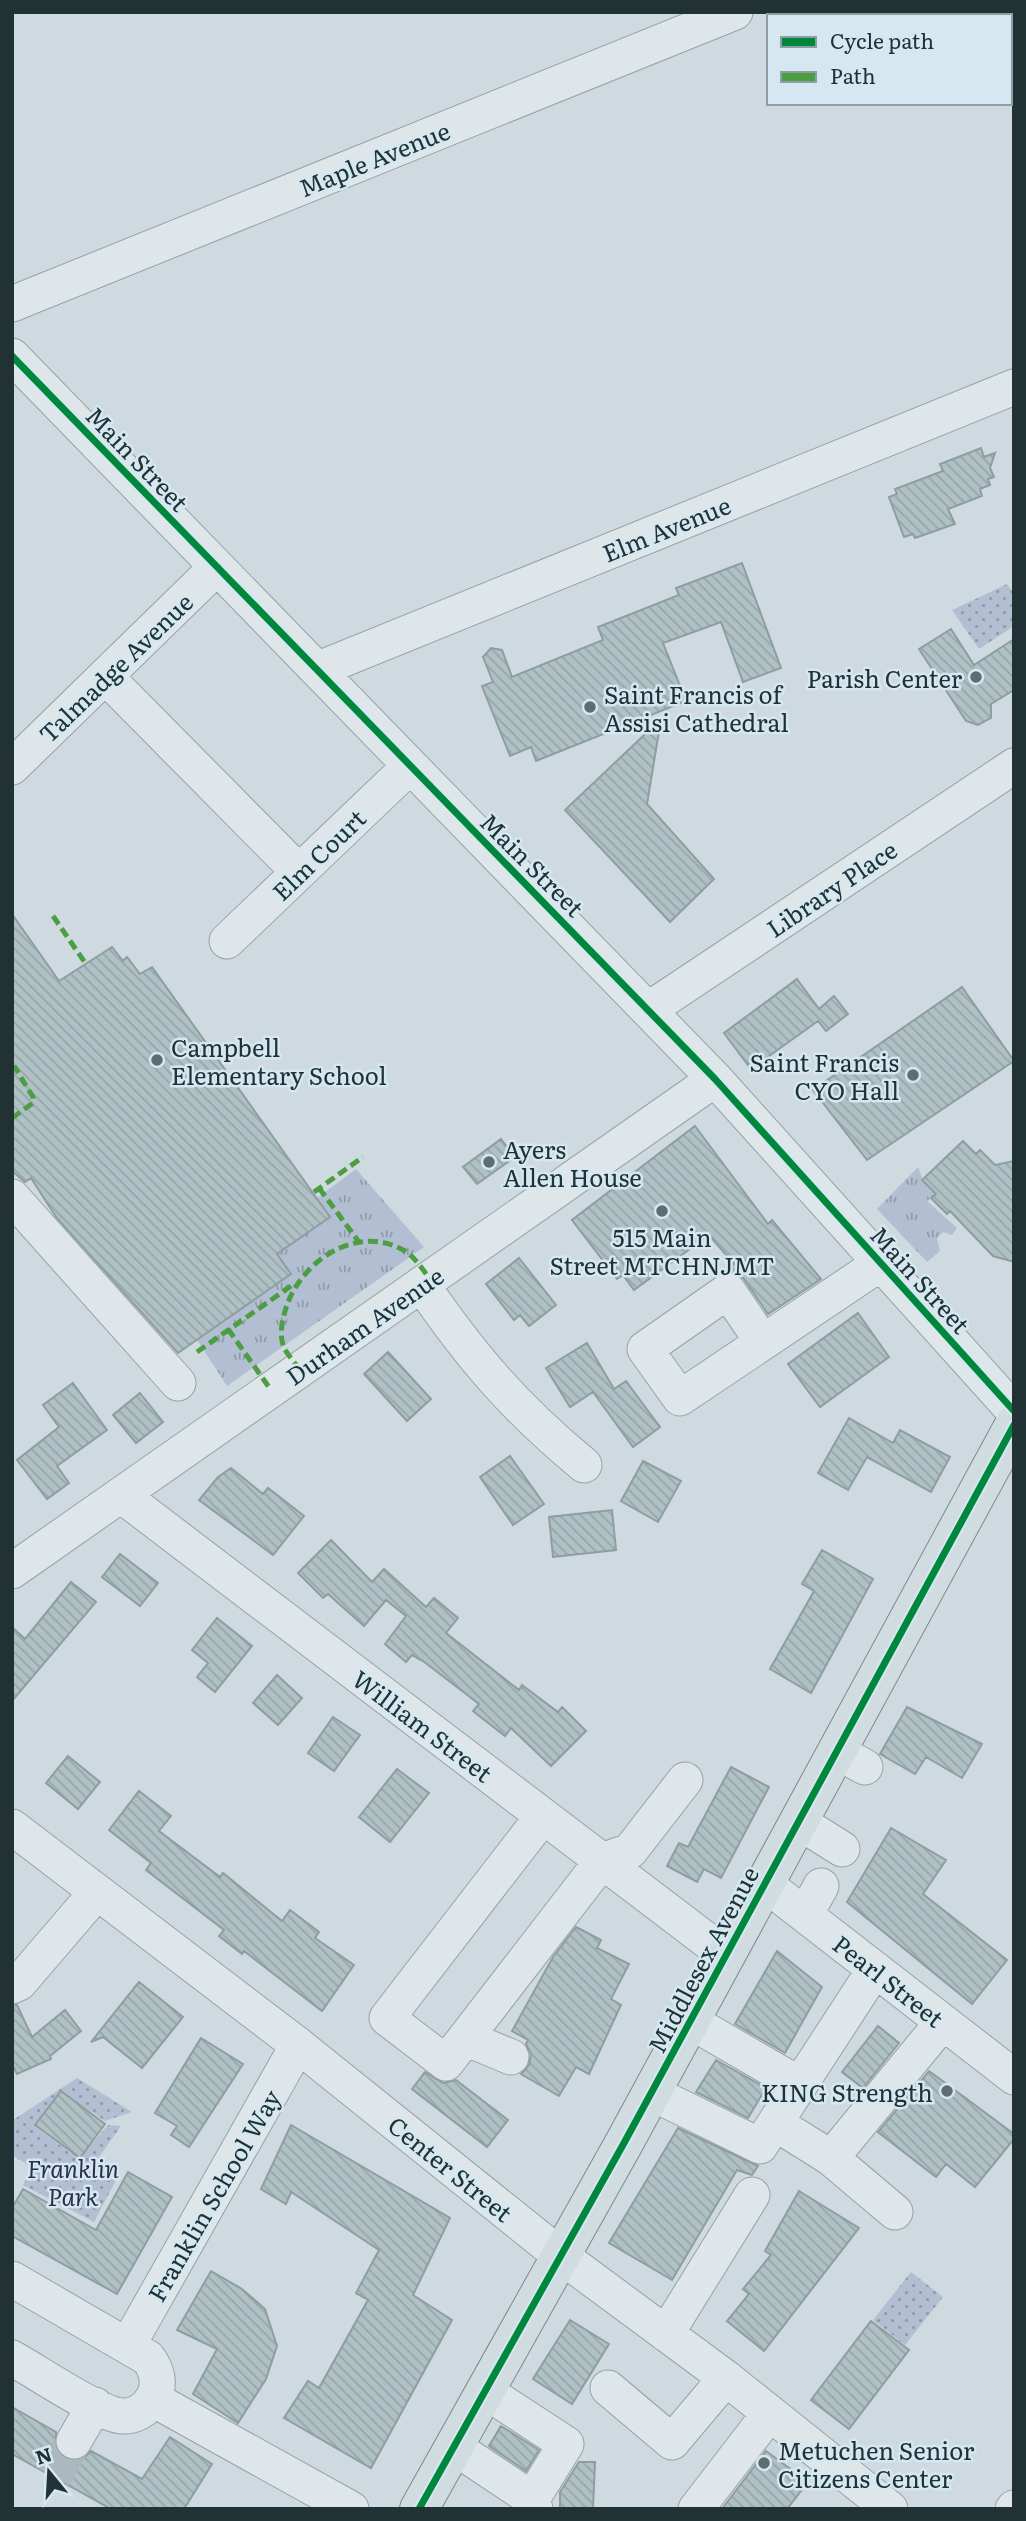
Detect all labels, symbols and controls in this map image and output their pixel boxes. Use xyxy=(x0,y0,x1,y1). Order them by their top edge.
legend xyxy=(767,14,1012,105)
text: Cycle path xyxy=(830,24,934,55)
text: Path xyxy=(830,59,876,90)
street label: Maple Avenue xyxy=(293,112,455,204)
street label: Main Street xyxy=(79,398,197,519)
street label: Elm Avenue xyxy=(597,486,735,570)
street label: Talmadge Avenue xyxy=(30,584,200,750)
place label: Parish Center xyxy=(807,660,963,695)
marker: Parish Center xyxy=(968,669,984,685)
place label: Saint Francis of Assisi Cathedral xyxy=(604,676,789,739)
marker: Saint Francis of Assisi Cathedral xyxy=(582,699,598,715)
street label: Elm Court xyxy=(263,800,373,908)
street label: Main Street xyxy=(473,804,593,924)
street label: Library Place xyxy=(759,831,903,945)
place label: Campbell Elementary School xyxy=(171,1029,387,1092)
place label: Saint Francis CYO Hall xyxy=(749,1044,899,1107)
marker: Campbell Elementary School xyxy=(149,1052,165,1068)
marker: Saint Francis CYO Hall xyxy=(905,1067,921,1083)
place label: Ayers Allen House xyxy=(503,1131,642,1194)
marker: Ayers Allen House xyxy=(481,1154,497,1170)
marker: 515 Main Street MTCHNJMT xyxy=(654,1203,670,1219)
street label: Main Street xyxy=(863,1218,979,1341)
place label: 515 Main Street MTCHNJMT xyxy=(549,1219,775,1282)
street label: Durham Avenue xyxy=(278,1257,450,1393)
street label: William Street xyxy=(346,1661,501,1789)
street label: Middlesex Avenue xyxy=(638,1859,766,2059)
street label: Pearl Street xyxy=(826,1926,952,2035)
place label: KING Strength xyxy=(761,2074,933,2109)
street label: Franklin School Way xyxy=(138,2082,288,2307)
marker: KING Strength xyxy=(939,2083,955,2099)
street label: Center Street xyxy=(381,2107,521,2229)
park label: Franklin Park xyxy=(27,2150,119,2213)
place label: Metuchen Senior Citizens Center xyxy=(778,2432,975,2495)
north arrow xyxy=(14,2437,84,2507)
text: N xyxy=(32,2439,55,2471)
marker: Metuchen Senior Citizens Center xyxy=(756,2455,772,2471)

